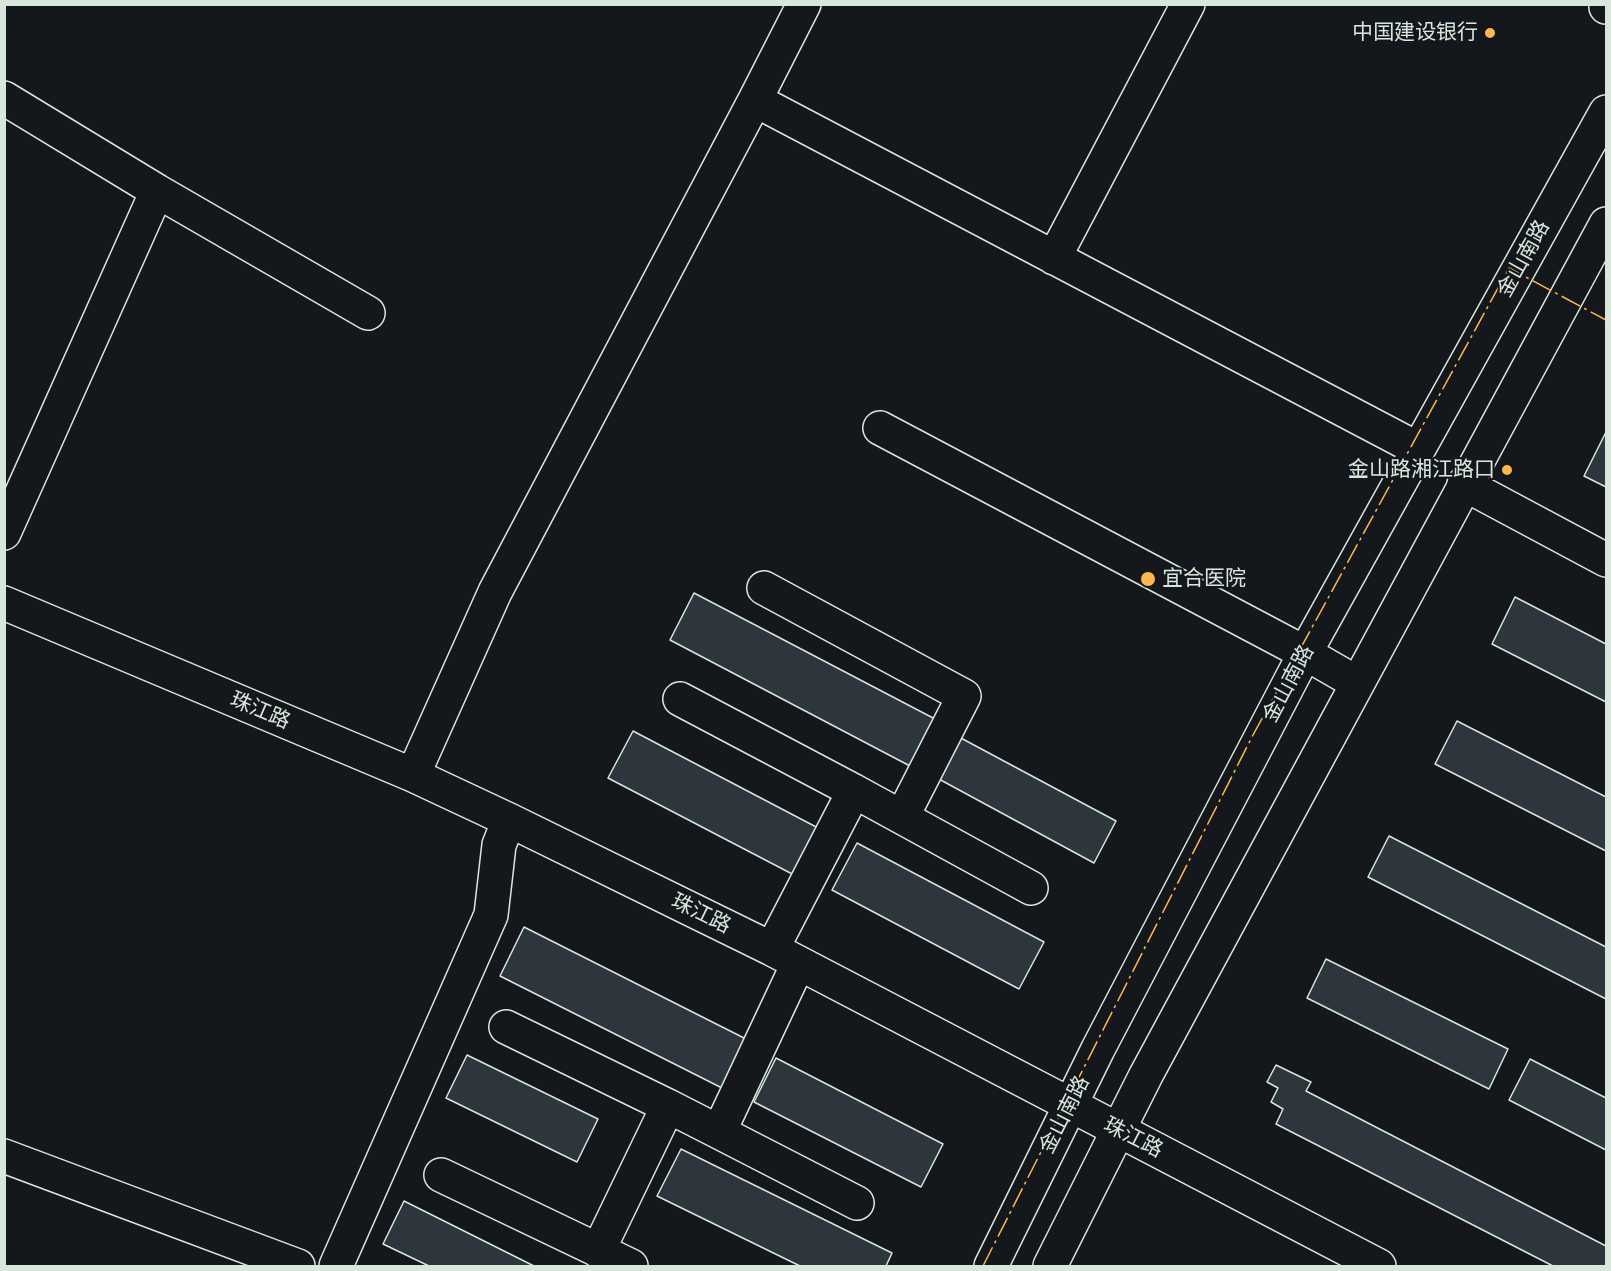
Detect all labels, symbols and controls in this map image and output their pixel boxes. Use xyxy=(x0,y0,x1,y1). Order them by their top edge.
place label: 中国建设银行 xyxy=(1352,20,1478,46)
marker: 中国建设银行 xyxy=(1483,26,1497,40)
street label: 金山南路 xyxy=(1493,216,1555,302)
place label: 金山路湘江路口 xyxy=(1348,457,1495,483)
marker: 金山路湘江路口 xyxy=(1500,463,1514,477)
place label: 宜合医院 xyxy=(1162,566,1246,592)
marker: 宜合医院 xyxy=(1139,570,1157,588)
street label: 金山南路 xyxy=(1258,641,1320,727)
street label: 珠江路 xyxy=(226,687,294,735)
street label: 珠江路 xyxy=(667,889,735,939)
street label: 金山南路 xyxy=(1035,1072,1095,1158)
street label: 珠江路 xyxy=(1099,1112,1167,1164)

